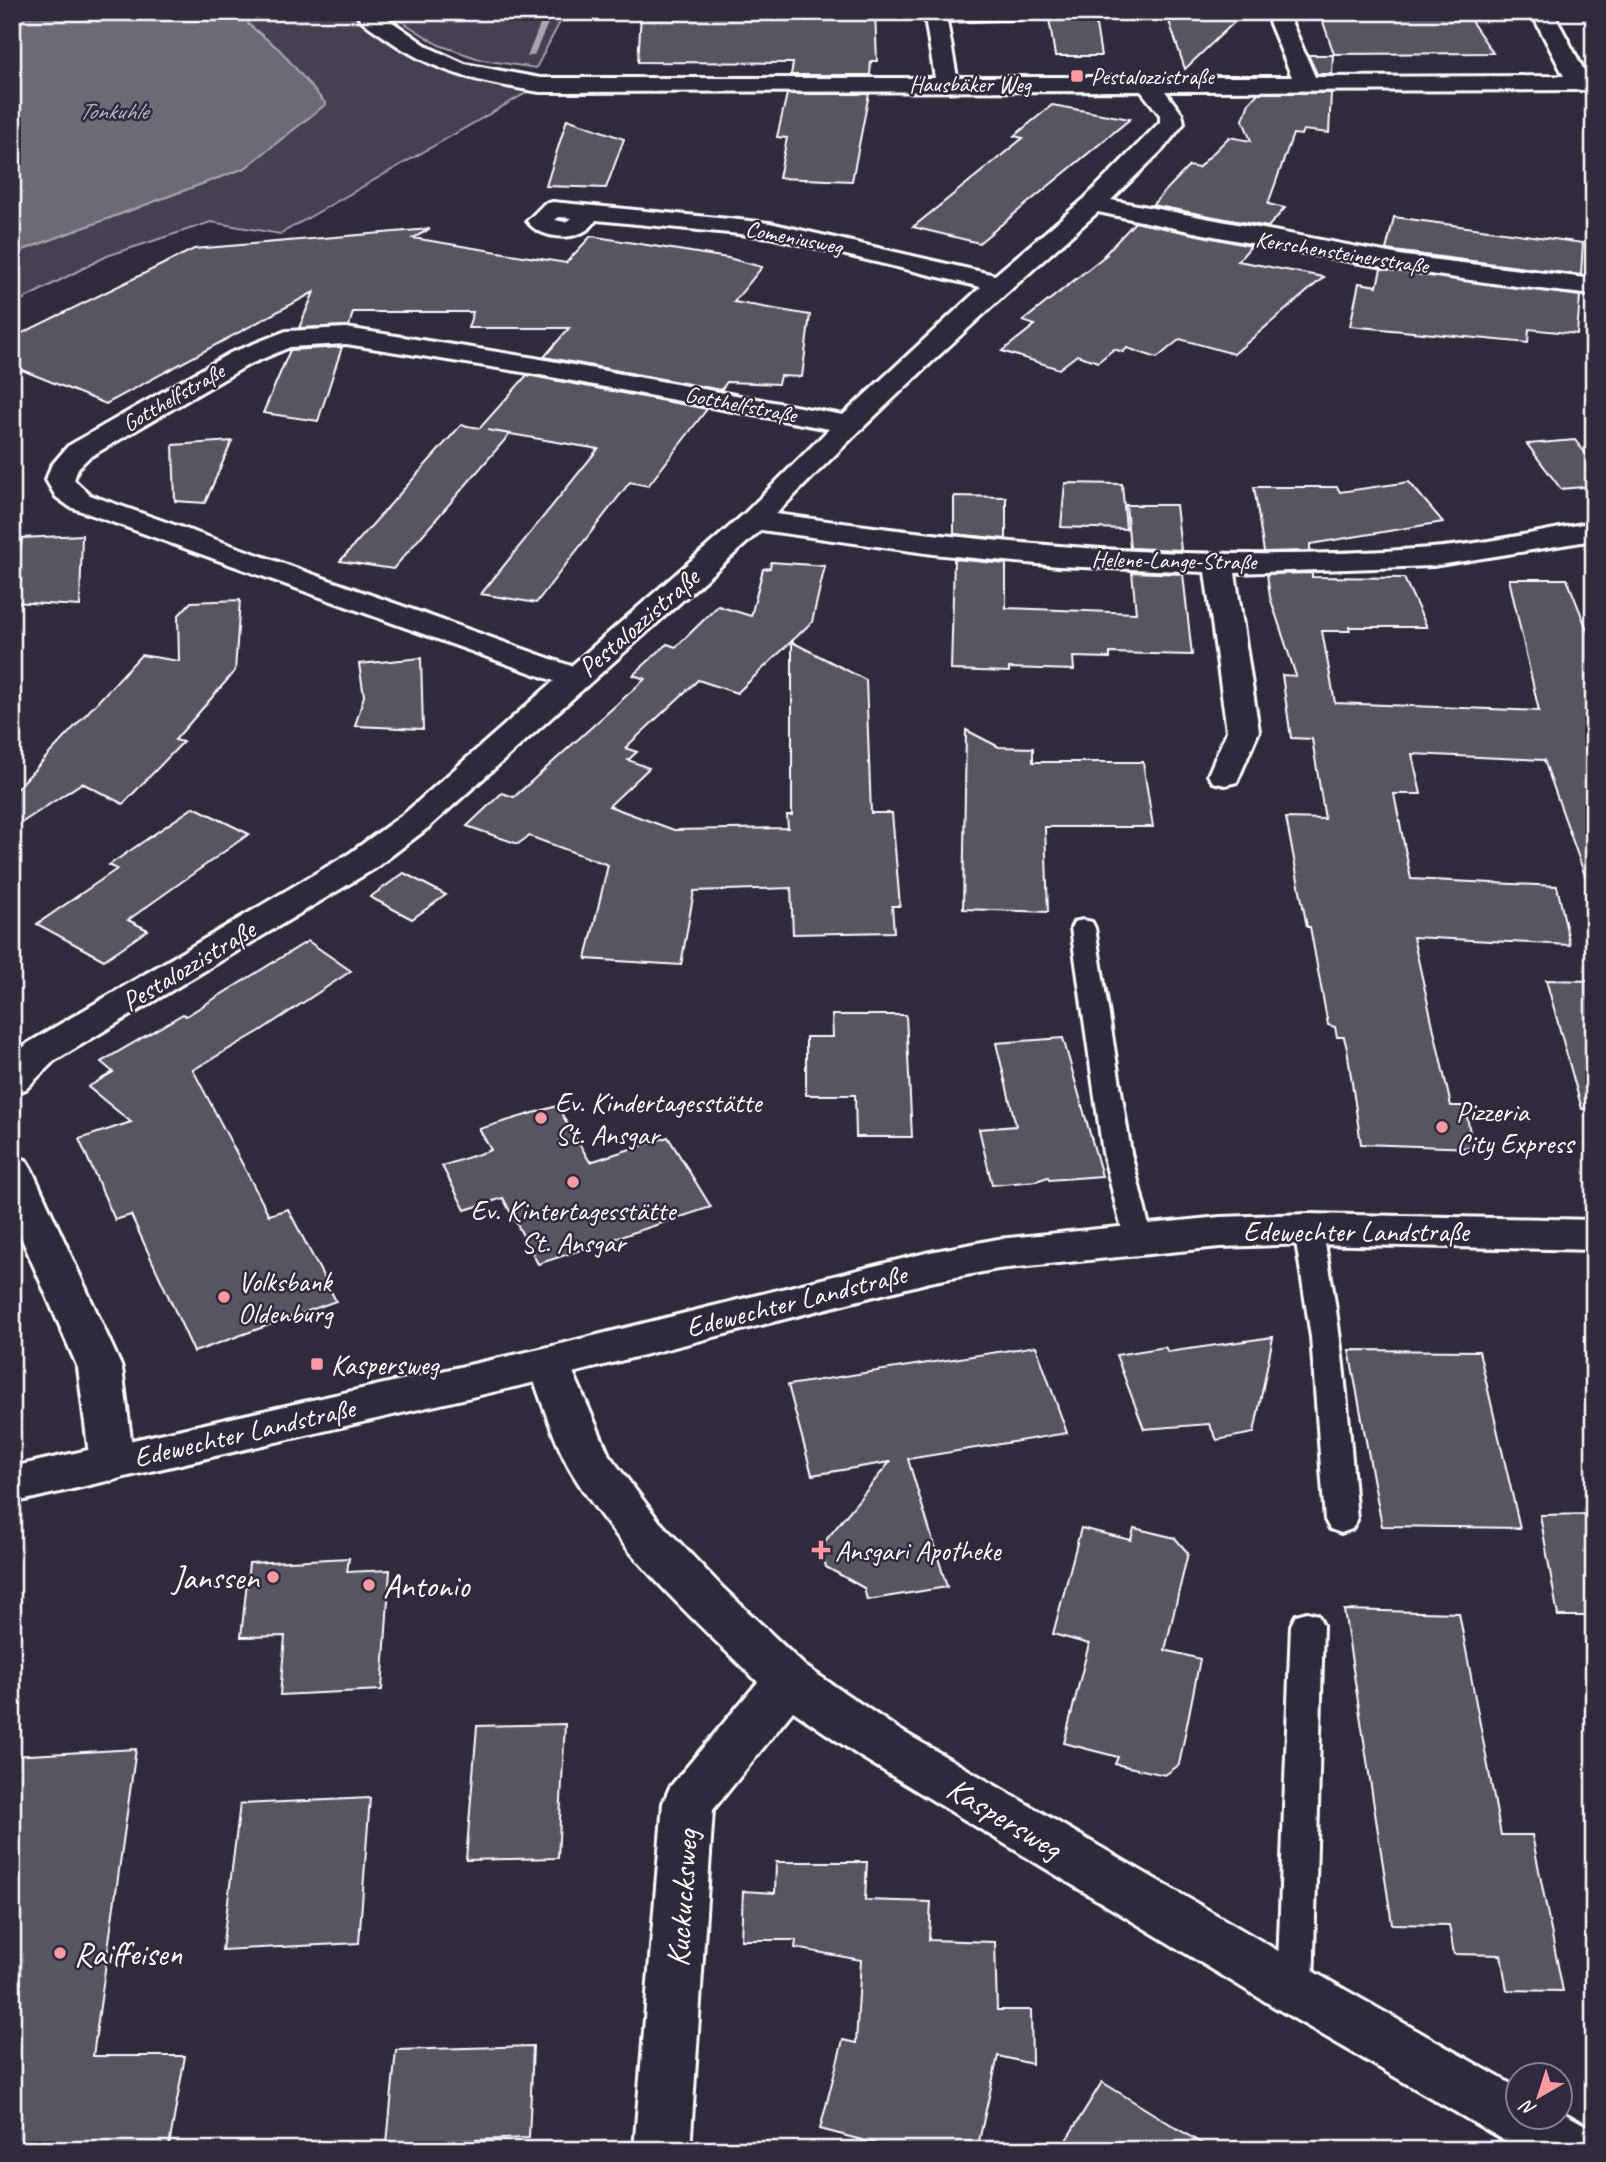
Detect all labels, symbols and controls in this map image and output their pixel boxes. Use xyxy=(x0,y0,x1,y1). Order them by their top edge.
place label: Pestalozzistraße xyxy=(1091,62,1215,91)
marker: Pestalozzistraße xyxy=(1069,68,1085,84)
street label: Hausbäker Weg xyxy=(909,70,1033,99)
water label: Tonkuhle xyxy=(79,96,150,126)
street label: Comeniusweg xyxy=(743,214,847,261)
street label: Kerschensteinerstraße xyxy=(1254,225,1432,281)
street label: Gotthelfstraße xyxy=(117,356,231,438)
street label: Gotthelfstraße xyxy=(683,379,801,430)
street label: Helene-Lange-Straße xyxy=(1091,545,1258,576)
street label: Pestalozzistraße xyxy=(570,559,708,685)
street label: Pestalozzistraße xyxy=(115,911,263,1019)
place label: Ev. Kindertagesstätte St. Ansgar xyxy=(555,1085,763,1152)
place label: Pizzeria City Express xyxy=(1456,1094,1576,1161)
marker: Ev. Kindertagesstätte St. Ansgar xyxy=(533,1110,549,1126)
marker: Pizzeria City Express xyxy=(1434,1119,1450,1135)
marker: Ev. Kintertagesstätte St. Ansgar xyxy=(565,1174,581,1190)
place label: Ev. Kintertagesstätte St. Ansgar xyxy=(471,1193,677,1260)
street label: Edewechter Landstraße xyxy=(1243,1214,1471,1249)
street label: Edewechter Landstraße xyxy=(683,1256,911,1345)
place label: Volksbank Oldenburg xyxy=(238,1264,335,1331)
marker: Volksbank Oldenburg xyxy=(216,1289,232,1305)
place label: Kaspersweg xyxy=(331,1347,440,1382)
marker: Kaspersweg xyxy=(309,1356,325,1372)
street label: Edewechter Landstraße xyxy=(130,1390,360,1475)
place label: Ansgari Apotheke xyxy=(835,1533,1002,1568)
marker: Ansgari Apotheke xyxy=(813,1542,829,1558)
place label: Janssen xyxy=(170,1557,260,1599)
place label: Antonio xyxy=(383,1565,471,1607)
marker: Janssen xyxy=(265,1569,281,1585)
marker: Antonio xyxy=(361,1577,377,1593)
street label: Kaspersweg xyxy=(939,1767,1072,1870)
street label: Kuckucksweg xyxy=(656,1827,708,1968)
place label: Raiffeisen xyxy=(74,1933,182,1975)
marker: Raiffeisen xyxy=(52,1945,68,1961)
north arrow xyxy=(1504,2060,1574,2130)
text: N xyxy=(1514,2093,1541,2121)

